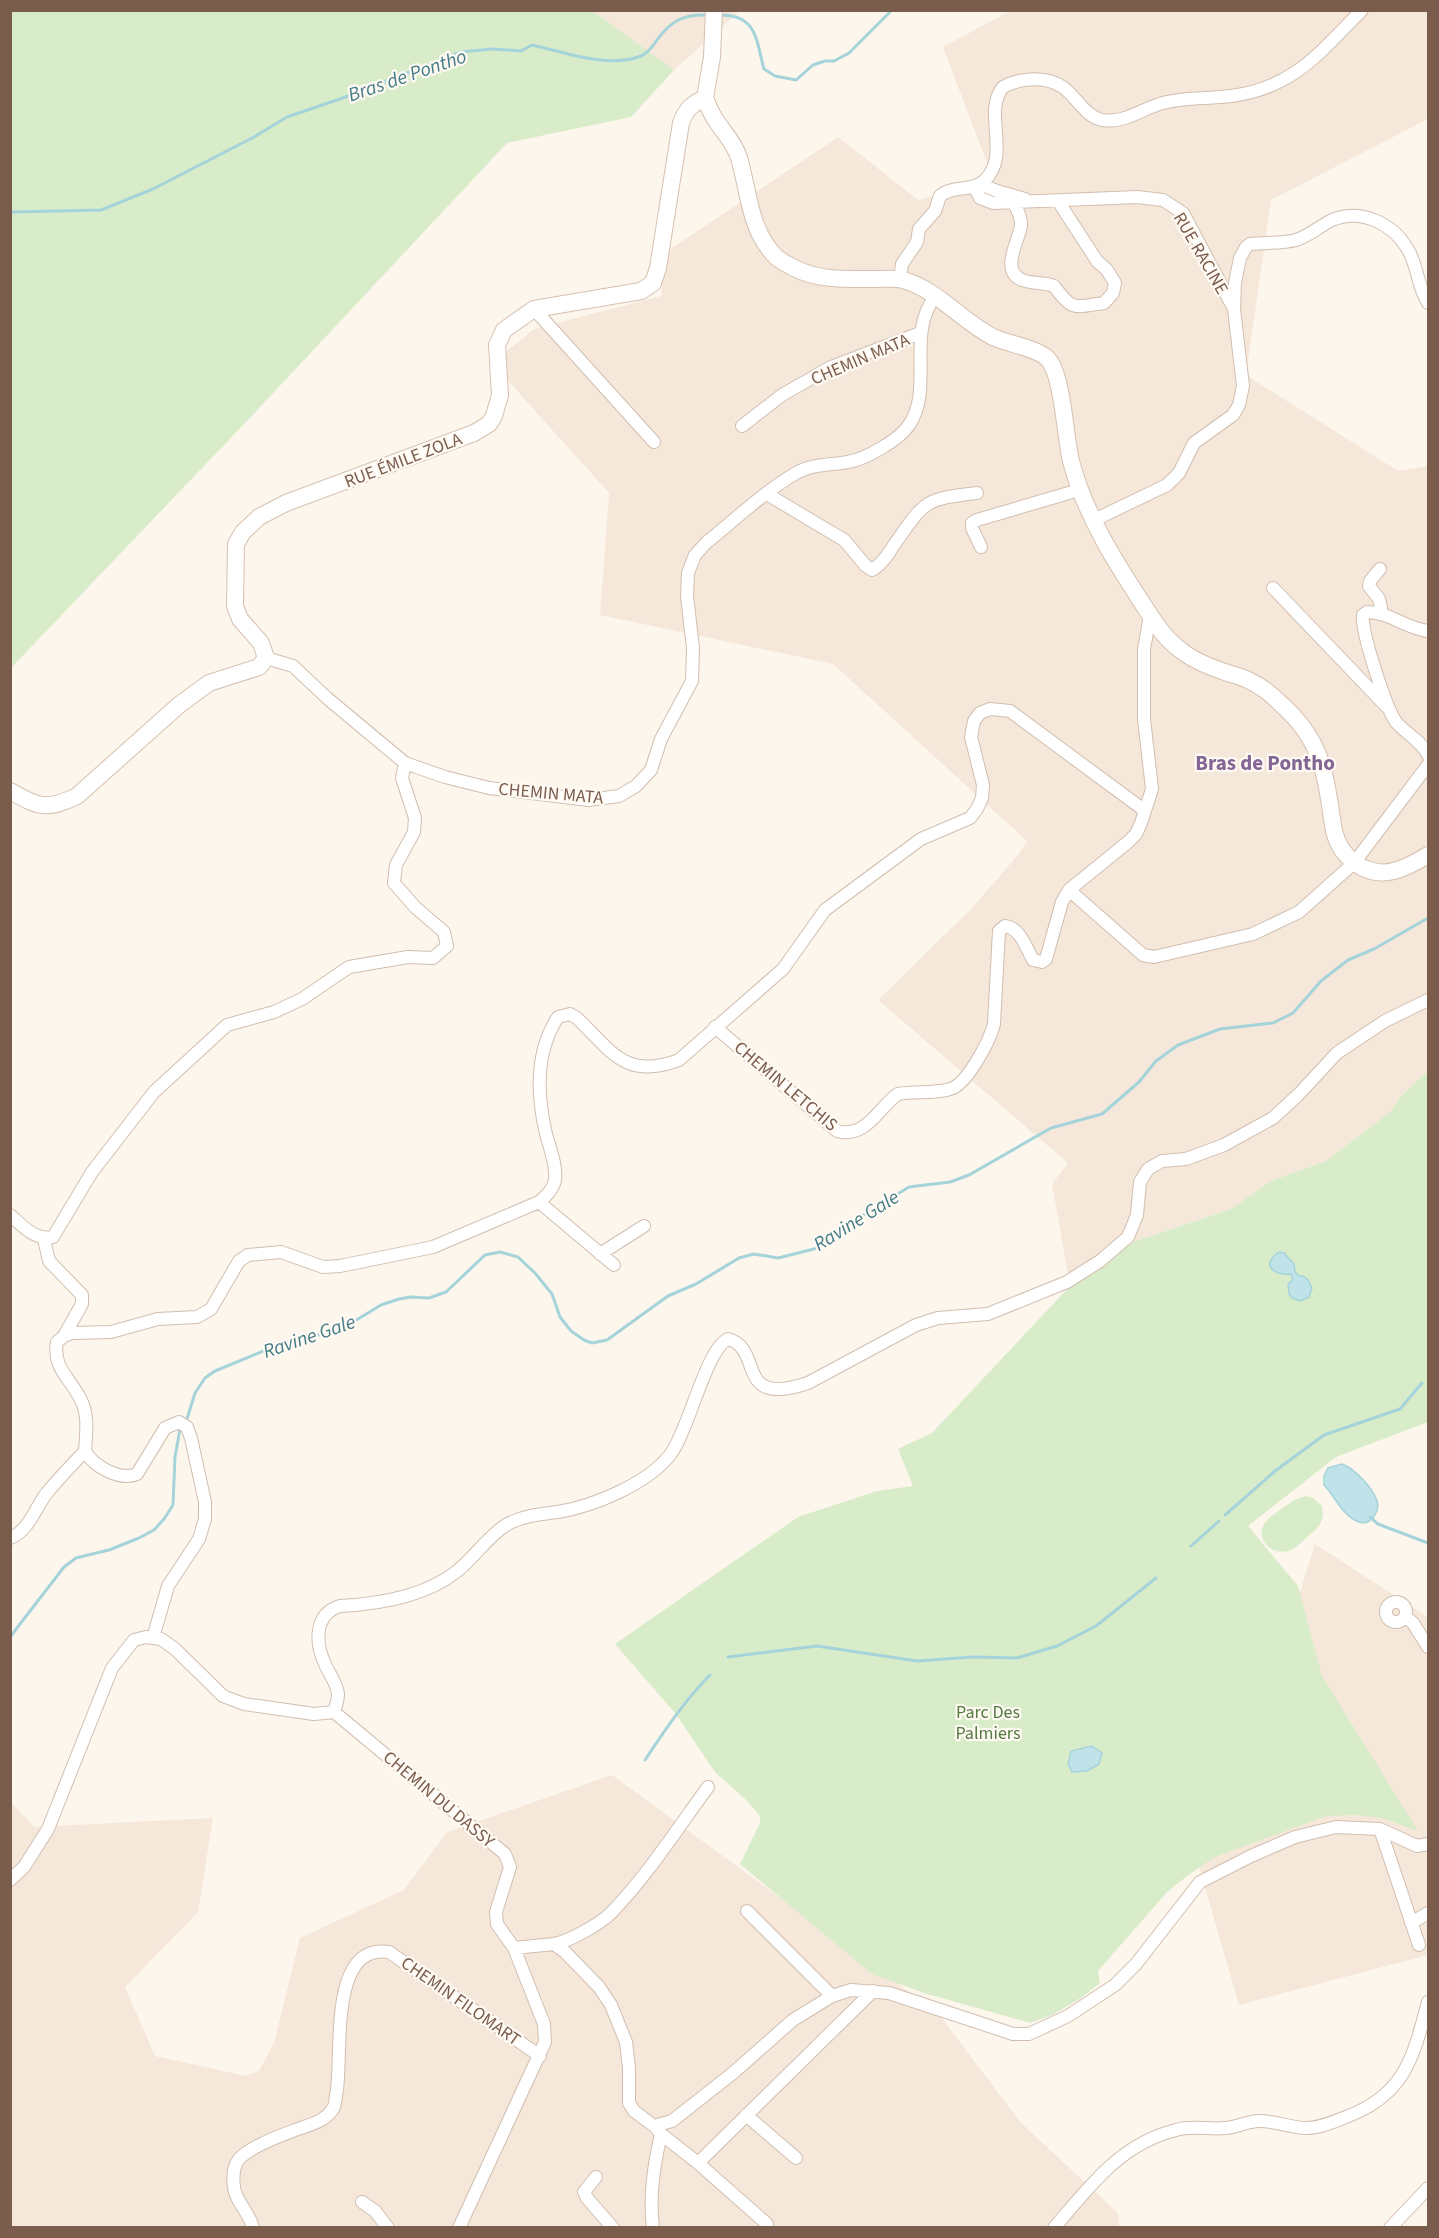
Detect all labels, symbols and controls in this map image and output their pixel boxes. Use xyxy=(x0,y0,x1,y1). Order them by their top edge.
water label: Bras de Pontho xyxy=(344,43,470,109)
street label: RUE RACINE xyxy=(1167,208,1234,299)
street label: CHEMIN MATA xyxy=(807,327,914,392)
street label: RUE ÉMILE ZOLA xyxy=(341,427,466,494)
district label: Bras de Pontho xyxy=(1195,748,1335,778)
street label: CHEMIN MATA xyxy=(497,776,605,811)
street label: CHEMIN LETCHIS xyxy=(728,1036,843,1137)
water label: Ravine Gale xyxy=(808,1183,905,1258)
water label: Ravine Gale xyxy=(259,1308,359,1366)
park label: Parc Des Palmiers xyxy=(955,1700,1021,1746)
street label: CHEMIN DU DASSY xyxy=(377,1745,500,1854)
street label: CHEMIN FILOMART xyxy=(396,1951,526,2052)

